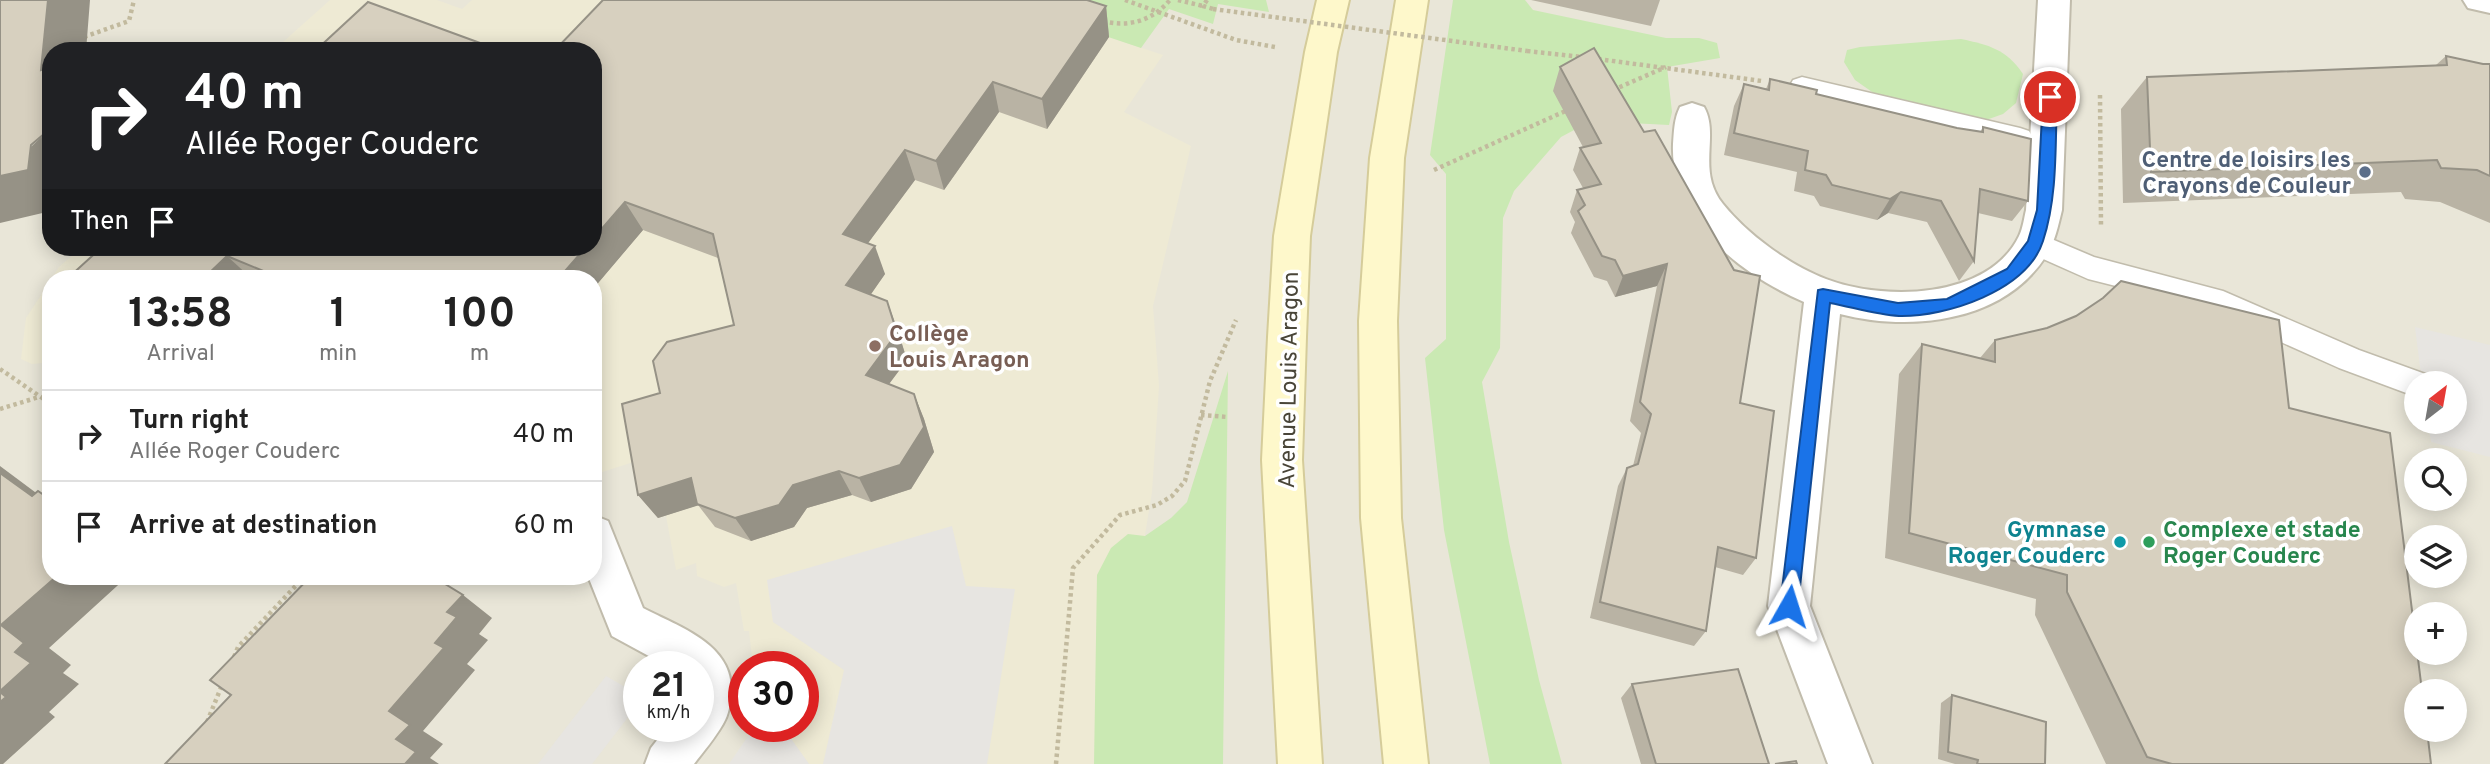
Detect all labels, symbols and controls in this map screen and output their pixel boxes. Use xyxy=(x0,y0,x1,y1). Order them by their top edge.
text: 40 m xyxy=(185,65,304,127)
pin xyxy=(2020,67,2080,127)
icon: right xyxy=(70,70,161,161)
icon: arrive xyxy=(2031,78,2069,116)
text: Allée Roger Couderc xyxy=(185,126,479,166)
place label: Centre de loisirs les Crayons de Couleur xyxy=(2142,147,2351,202)
marker: Centre de loisirs les Crayons de Couleur xyxy=(2357,164,2373,180)
icon: arrive xyxy=(143,203,181,241)
text: Then xyxy=(70,206,129,239)
street label: Avenue Louis Aragon xyxy=(1274,271,1307,489)
text: 13:58 xyxy=(128,289,233,342)
text: 1 xyxy=(330,289,346,342)
text: 100 xyxy=(443,289,516,342)
place label: Collège Louis Aragon xyxy=(889,321,1030,376)
marker: Collège Louis Aragon xyxy=(867,338,883,354)
text: Arrival xyxy=(146,340,215,369)
text: min xyxy=(319,340,357,369)
text: m xyxy=(470,340,489,369)
north arrow xyxy=(2404,371,2468,434)
map controls xyxy=(2404,371,2467,742)
text: Turn right xyxy=(129,405,249,438)
icon: right xyxy=(70,417,108,455)
text: 40 m xyxy=(513,419,574,452)
text: Allée Roger Couderc xyxy=(129,438,341,467)
button: search xyxy=(2404,448,2467,511)
icon: arrive xyxy=(70,508,108,546)
text: Arrive at destination xyxy=(129,510,377,543)
text: 60 m xyxy=(514,510,574,543)
place label: Gymnase Roger Couderc xyxy=(1948,517,2106,572)
place label: Complexe et stade Roger Couderc xyxy=(2163,517,2361,572)
button: layers xyxy=(2404,525,2467,588)
marker: Gymnase Roger Couderc xyxy=(2112,534,2128,550)
marker: Complexe et stade Roger Couderc xyxy=(2141,534,2157,550)
position arrow xyxy=(1752,569,1826,643)
button: + xyxy=(2404,602,2467,665)
speed limit sign: 30 xyxy=(728,651,819,742)
text: 21 xyxy=(651,665,686,709)
button: − xyxy=(2404,679,2467,742)
text: km/h xyxy=(647,702,690,725)

